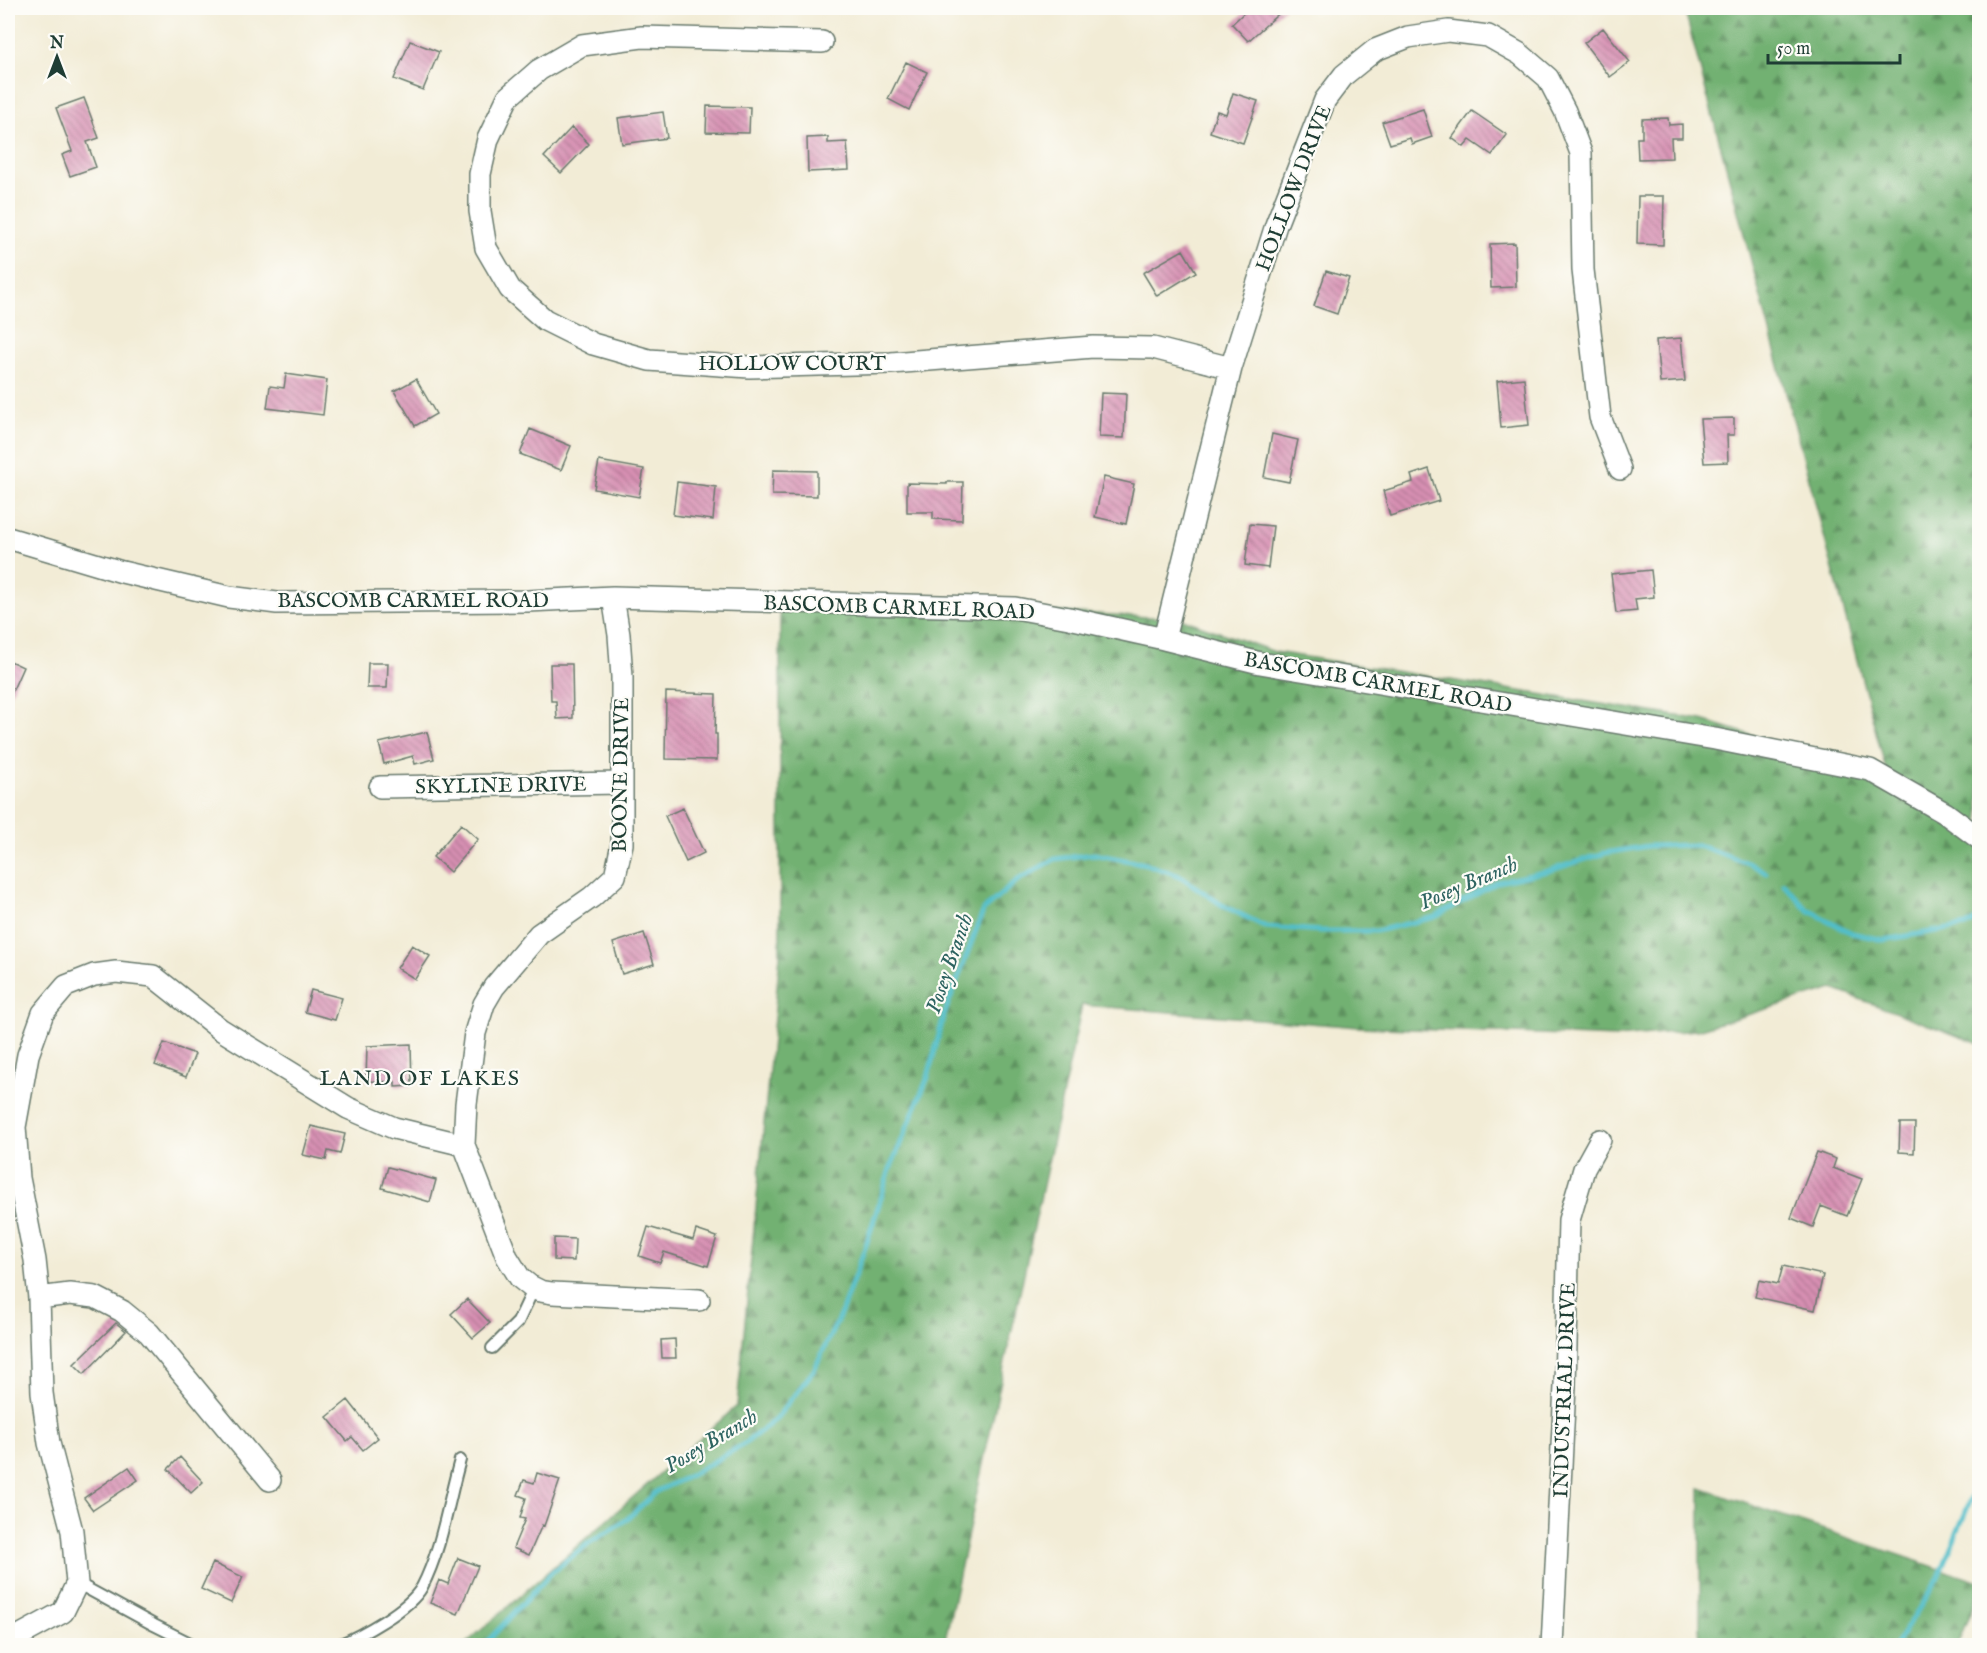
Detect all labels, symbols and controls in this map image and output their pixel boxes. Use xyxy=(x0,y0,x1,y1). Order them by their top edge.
north arrow xyxy=(27,27,87,87)
scale bar xyxy=(1768,27,1900,65)
text: N xyxy=(49,34,64,54)
text: 50 m xyxy=(1777,38,1810,61)
street label: HOLLOW DRIVE xyxy=(1250,101,1339,276)
street label: HOLLOW COURT xyxy=(698,351,886,378)
street label: BASCOMB CARMEL ROAD xyxy=(277,588,549,615)
street label: BASCOMB CARMEL ROAD xyxy=(763,590,1035,627)
street label: BASCOMB CARMEL ROAD xyxy=(1242,647,1514,720)
street label: BOONE DRIVE xyxy=(607,697,636,853)
street label: SKYLINE DRIVE xyxy=(415,772,587,801)
water label: Posey Branch xyxy=(1416,851,1522,917)
water label: Posey Branch xyxy=(920,910,980,1017)
district label: LAND OF LAKES xyxy=(319,1065,521,1093)
street label: INDUSTRIAL DRIVE xyxy=(1548,1282,1583,1498)
water label: Posey Branch xyxy=(659,1403,763,1480)

